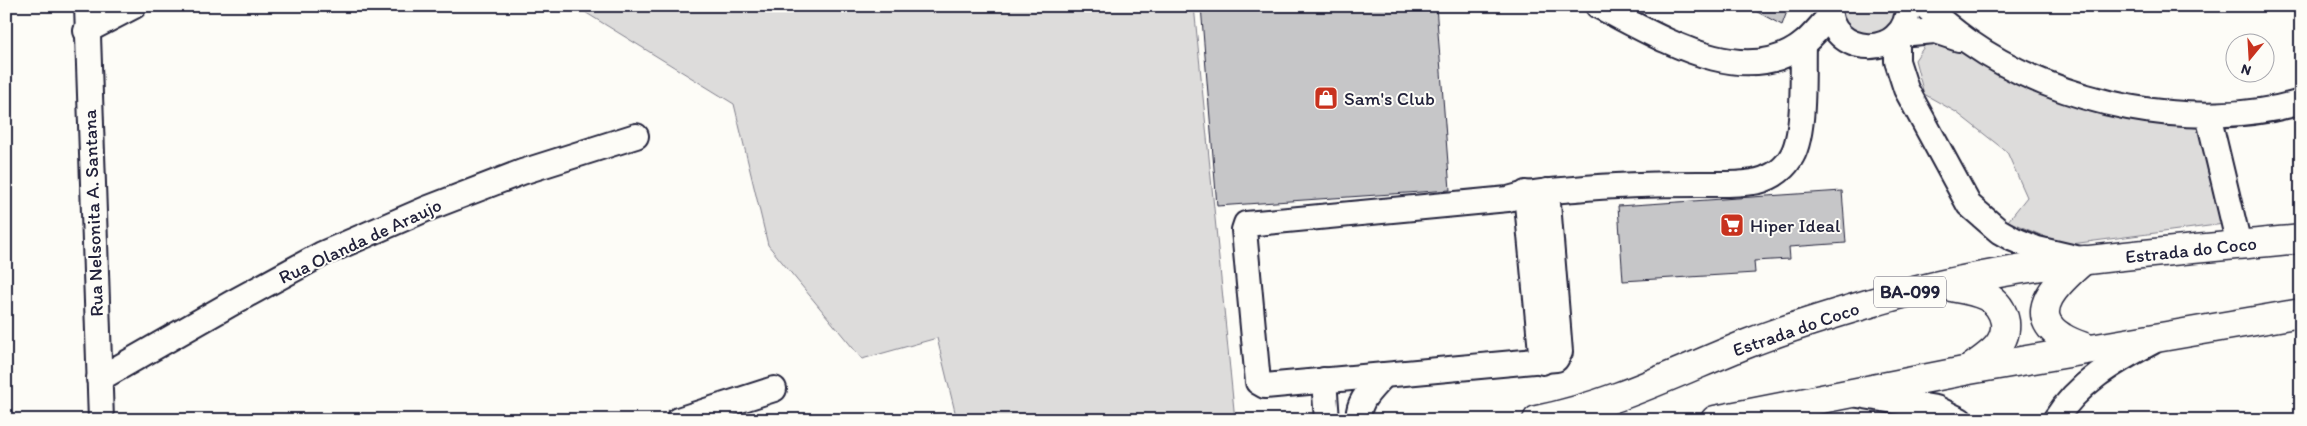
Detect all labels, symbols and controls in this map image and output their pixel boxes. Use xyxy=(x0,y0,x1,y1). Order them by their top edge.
north arrow xyxy=(2224,32,2274,82)
text: N xyxy=(2239,60,2253,79)
shop icon: Sam's Club xyxy=(1313,85,1339,111)
place label: Sam's Club xyxy=(1344,87,1435,110)
street label: Rua Nelsonita A. Santana xyxy=(78,109,108,317)
street label: Rua Olanda de Araujo xyxy=(275,193,445,289)
supermarket icon: Hiper Ideal xyxy=(1719,212,1745,238)
place label: Hiper Ideal xyxy=(1750,214,1841,237)
street label: Estrada do Coco xyxy=(2124,232,2258,268)
road number: BA-099 xyxy=(1874,276,1946,308)
street label: Estrada do Coco xyxy=(1730,297,1862,361)

